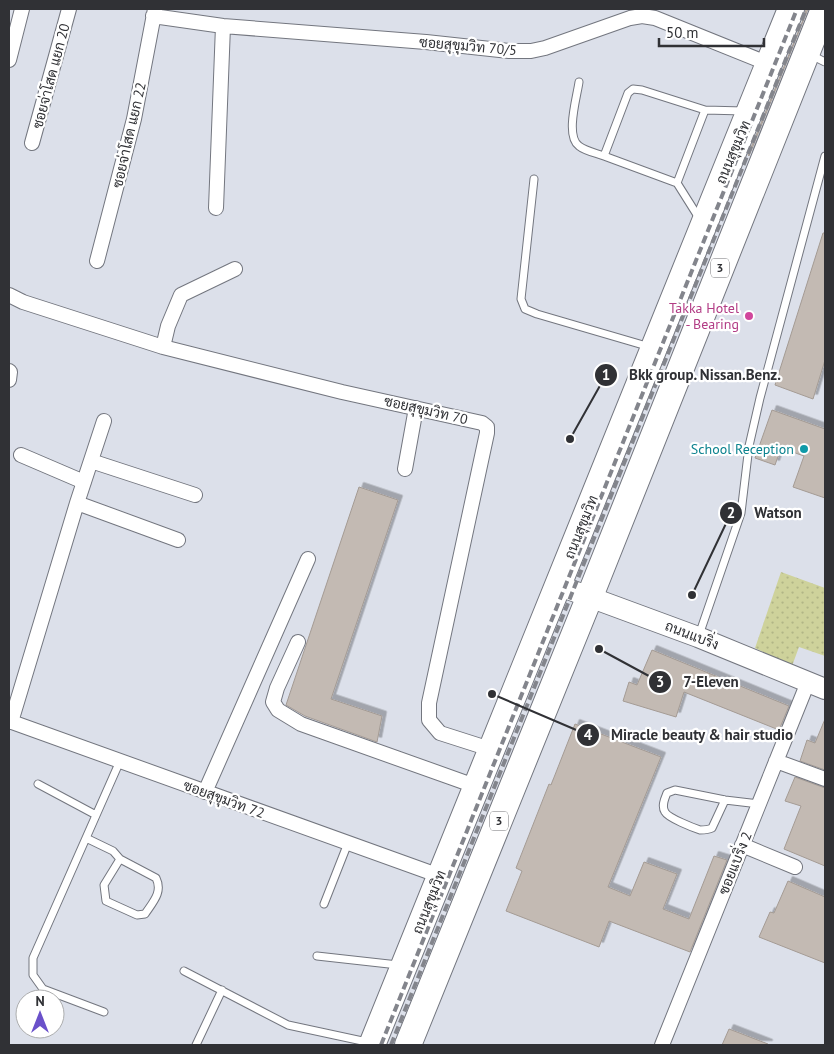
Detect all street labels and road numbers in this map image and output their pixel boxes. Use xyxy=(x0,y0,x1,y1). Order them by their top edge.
street label: ซอยจ่าโสด แยก 20 xyxy=(28,21,74,131)
street label: ซอยสุขุมวิท 70/5 xyxy=(418,33,518,60)
street label: ซอยจ่าโสด แยก 22 xyxy=(108,80,150,190)
street label: ถนนสุขุมวิท xyxy=(712,117,755,187)
road number: 3 xyxy=(711,258,729,278)
street label: ซอยสุขุมวิท 70 xyxy=(382,392,470,429)
street label: ถนนสุขุมวิท xyxy=(560,492,603,562)
street label: ถนนแบริ่ง xyxy=(663,614,722,653)
street label: ซอยสุขุมวิท 72 xyxy=(181,776,267,823)
road number: 3 xyxy=(490,811,508,830)
street label: ซอยแบริ่ง 2 xyxy=(712,828,756,897)
street label: ถนนสุขุมวิท xyxy=(408,867,451,937)

